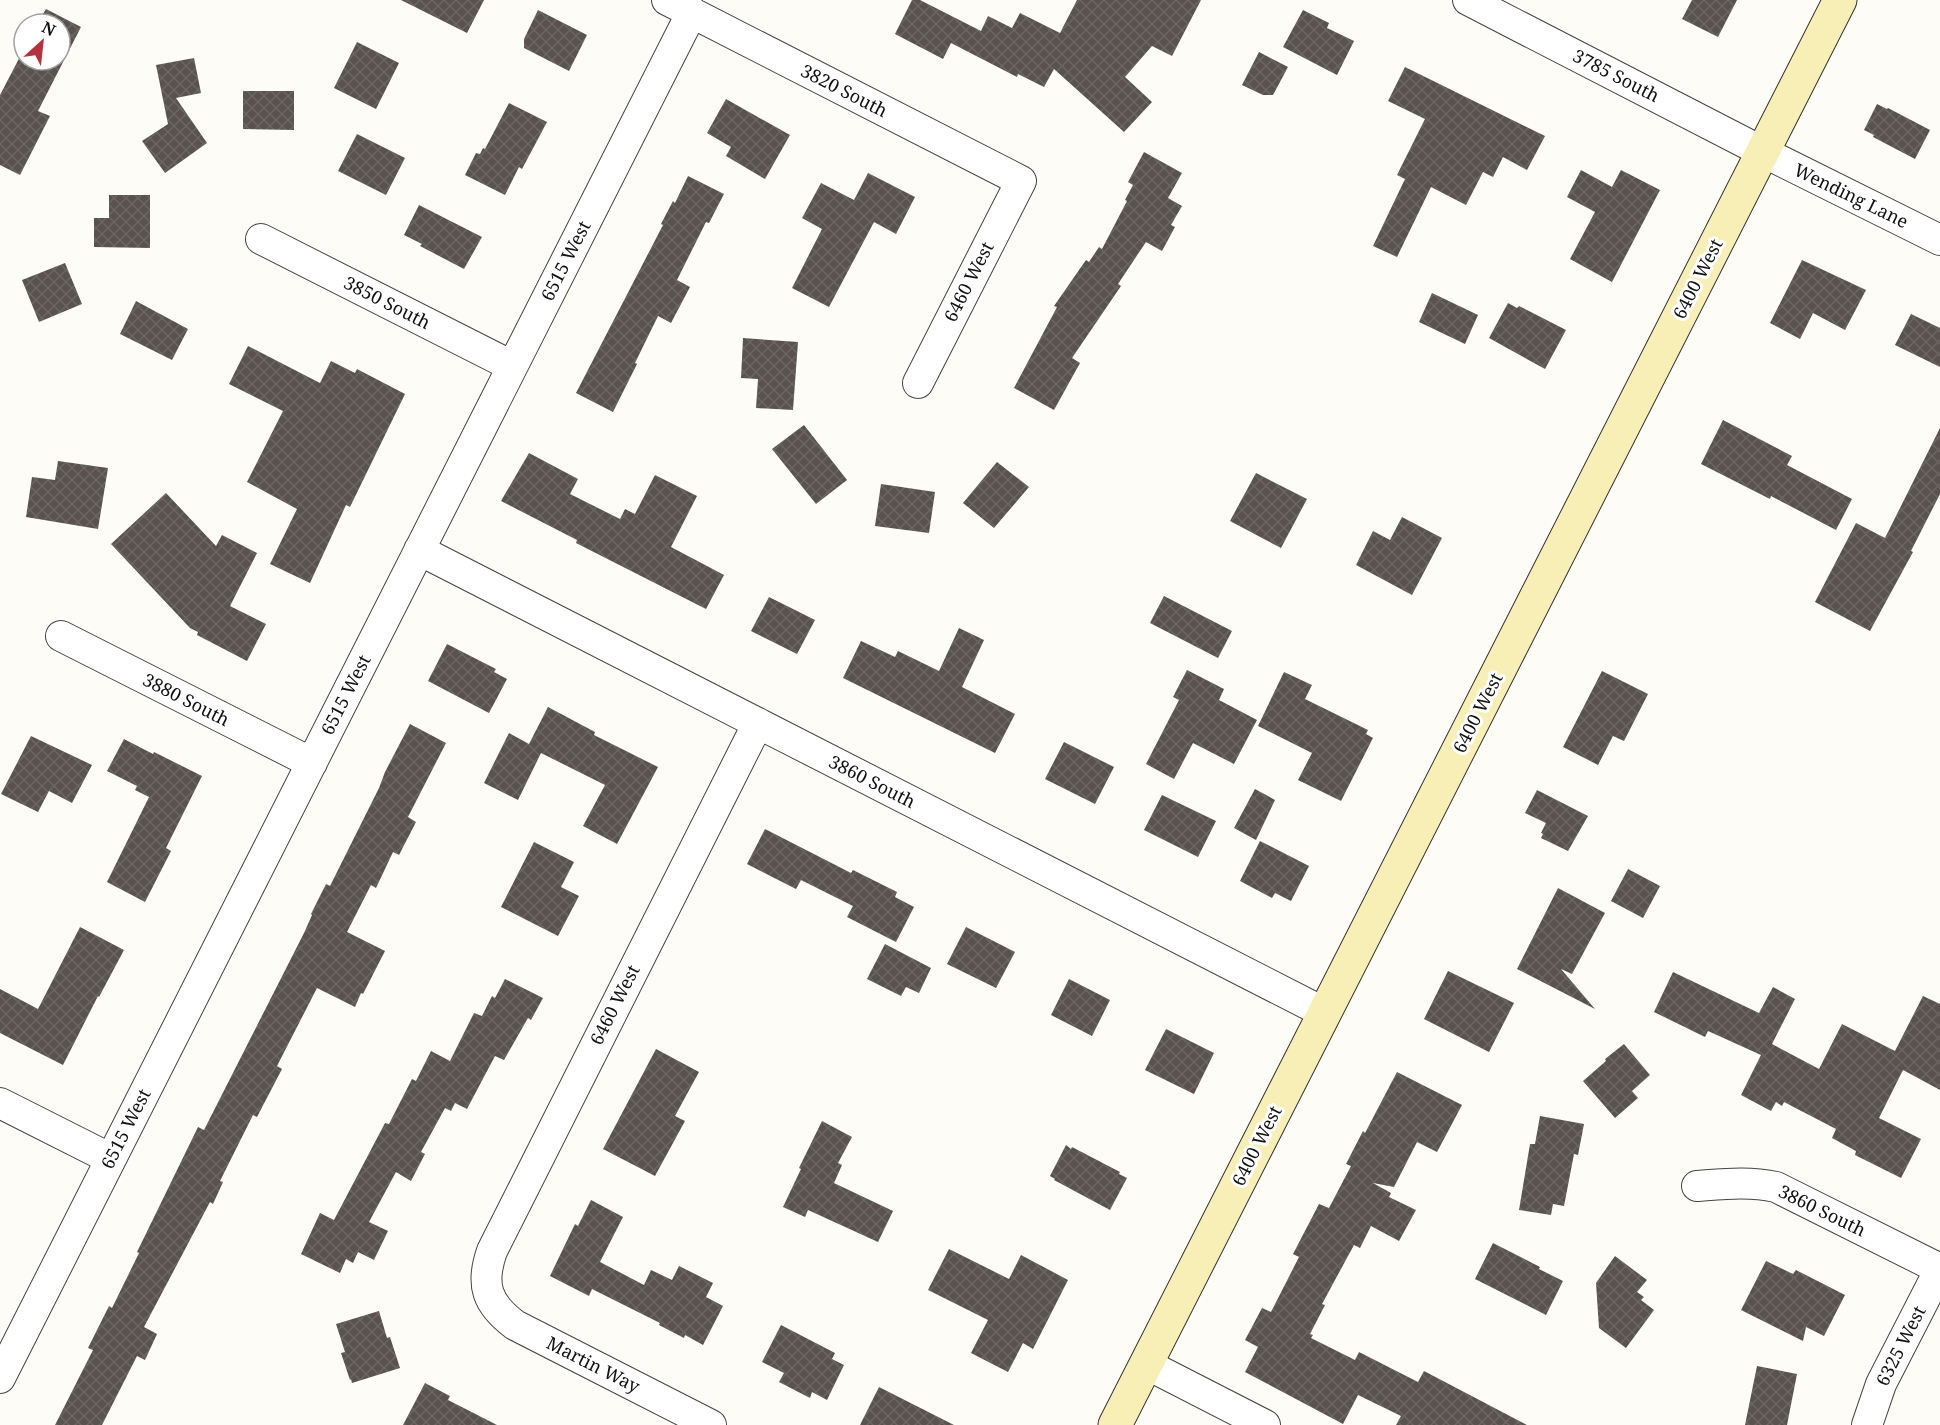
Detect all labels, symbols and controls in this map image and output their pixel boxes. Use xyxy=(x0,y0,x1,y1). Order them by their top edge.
north arrow xyxy=(12,12,72,72)
text: N xyxy=(38,16,60,41)
street label: 3785 South xyxy=(1569,43,1664,107)
street label: 3820 South xyxy=(797,58,892,122)
street label: Wending Lane xyxy=(1790,157,1913,233)
street label: 6515 West xyxy=(535,216,596,305)
street label: 6400 West xyxy=(1667,234,1728,323)
street label: 6460 West xyxy=(938,237,999,326)
street label: 3850 South xyxy=(340,270,435,334)
street label: 6515 West xyxy=(315,650,376,739)
street label: 3880 South xyxy=(139,667,234,731)
street label: 6400 West xyxy=(1447,668,1508,757)
street label: 3860 South xyxy=(825,749,920,813)
street label: 6460 West xyxy=(584,960,645,1049)
street label: 6515 West xyxy=(95,1084,156,1173)
street label: 6400 West xyxy=(1226,1101,1287,1190)
street label: 3860 South xyxy=(1775,1179,1870,1242)
street label: 6325 West xyxy=(1870,1301,1931,1390)
street label: Martin Way xyxy=(543,1330,645,1398)

